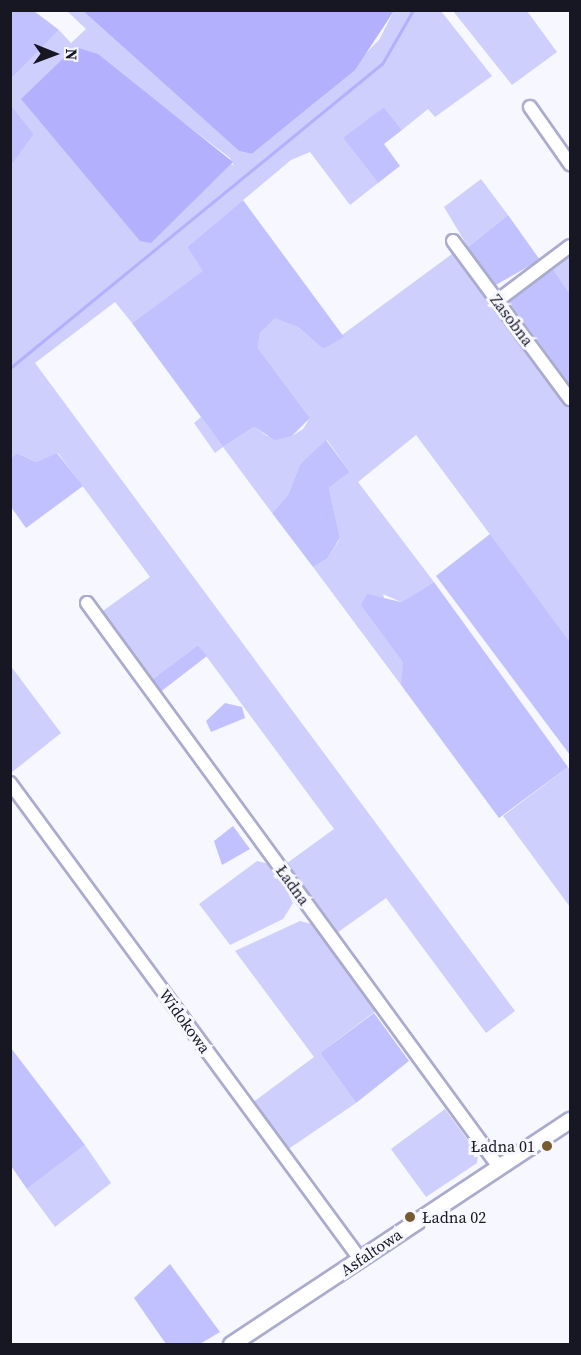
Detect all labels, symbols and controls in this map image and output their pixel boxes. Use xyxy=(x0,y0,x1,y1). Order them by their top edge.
north arrow xyxy=(24,24,84,84)
text: N xyxy=(61,48,83,60)
street label: Zasobna xyxy=(486,290,538,350)
street label: Ładna xyxy=(272,861,314,909)
street label: Widokowa xyxy=(155,985,215,1057)
place label: Ładna 01 xyxy=(471,1136,535,1156)
marker: Ładna 01 xyxy=(540,1139,554,1153)
place label: Ładna 02 xyxy=(422,1207,486,1227)
marker: Ładna 02 xyxy=(403,1210,417,1224)
street label: Asfaltowa xyxy=(337,1224,405,1280)

